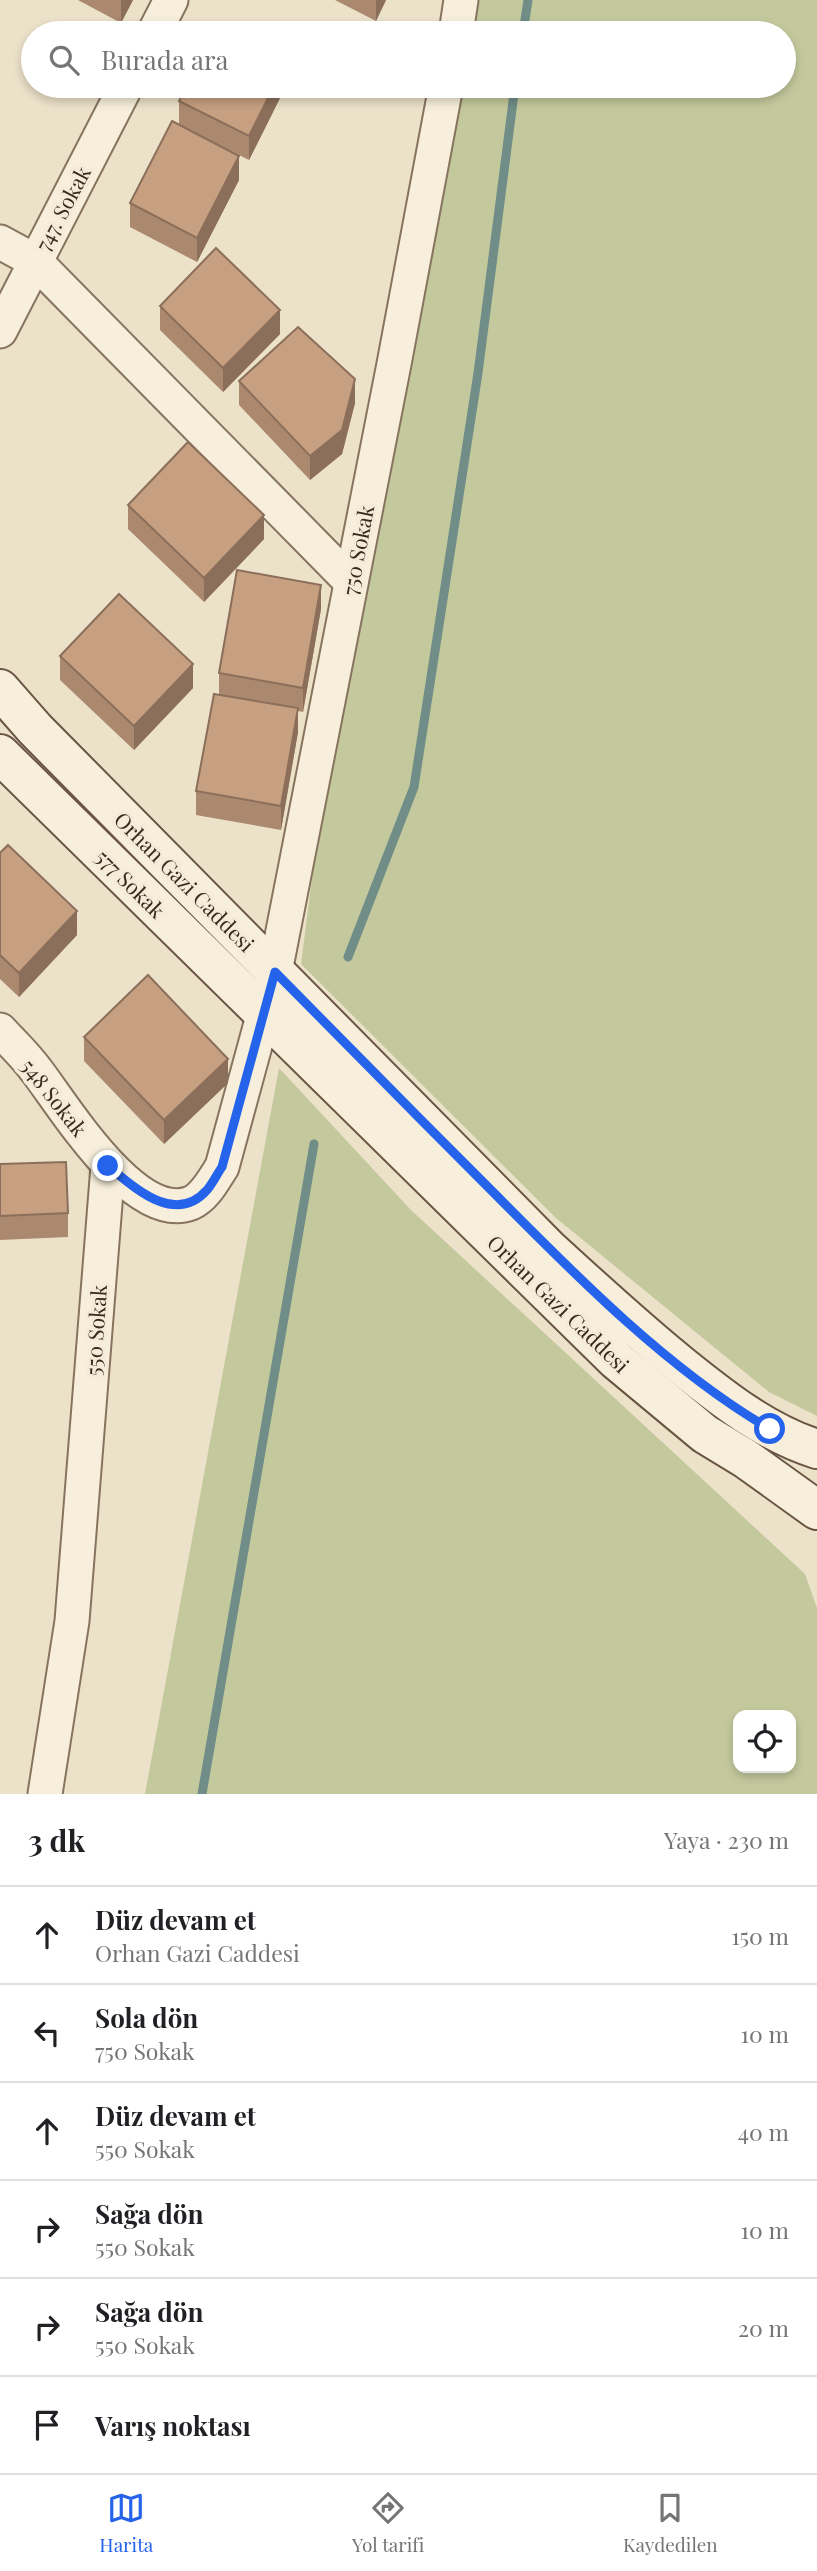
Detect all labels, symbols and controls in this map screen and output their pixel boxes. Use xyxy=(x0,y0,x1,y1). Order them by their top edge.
search box xyxy=(21,21,796,98)
icon: search xyxy=(45,41,83,79)
text: Burada ara xyxy=(101,42,229,77)
street label: 747. Sokak xyxy=(28,160,96,255)
street label: 750 Sokak xyxy=(335,502,380,597)
street label: Orhan Gazi Caddesi xyxy=(109,805,261,957)
street label: 577 Sokak xyxy=(90,842,172,924)
street label: 548 Sokak xyxy=(16,1052,94,1142)
route end xyxy=(92,1150,123,1181)
street label: Orhan Gazi Caddesi xyxy=(482,1228,636,1378)
street label: 550 Sokak xyxy=(78,1283,112,1376)
route start xyxy=(754,1413,785,1444)
map controls xyxy=(733,1710,796,1773)
button: locate xyxy=(733,1710,796,1773)
text: 3 dk xyxy=(28,1820,85,1860)
text: Yaya · 230 m xyxy=(664,1824,789,1855)
text: Düz devam et xyxy=(95,1902,256,1937)
icon: ahead xyxy=(28,1916,66,1954)
text: 150 m xyxy=(731,1920,789,1951)
text: Orhan Gazi Caddesi xyxy=(95,1937,300,1968)
text: Sola dön xyxy=(95,2000,198,2035)
icon: left xyxy=(28,2014,66,2052)
text: 10 m xyxy=(741,2018,789,2049)
text: 750 Sokak xyxy=(95,2035,195,2066)
text: Düz devam et xyxy=(95,2098,256,2133)
icon: ahead xyxy=(28,2112,66,2150)
text: 40 m xyxy=(738,2116,789,2147)
text: 550 Sokak xyxy=(95,2133,195,2164)
text: Sağa dön xyxy=(95,2196,203,2231)
icon: right xyxy=(28,2210,66,2248)
text: 10 m xyxy=(741,2214,789,2245)
text: 550 Sokak xyxy=(95,2231,195,2262)
text: Sağa dön xyxy=(95,2294,203,2329)
icon: right xyxy=(28,2308,66,2346)
text: 20 m xyxy=(738,2312,789,2343)
text: 550 Sokak xyxy=(95,2329,195,2360)
icon: arrive xyxy=(28,2406,66,2444)
text: Varış noktası xyxy=(95,2408,251,2443)
tab: Harita xyxy=(99,2489,153,2557)
tab: Yol tarifi xyxy=(352,2489,424,2557)
tab: Kaydedilen xyxy=(623,2489,718,2557)

